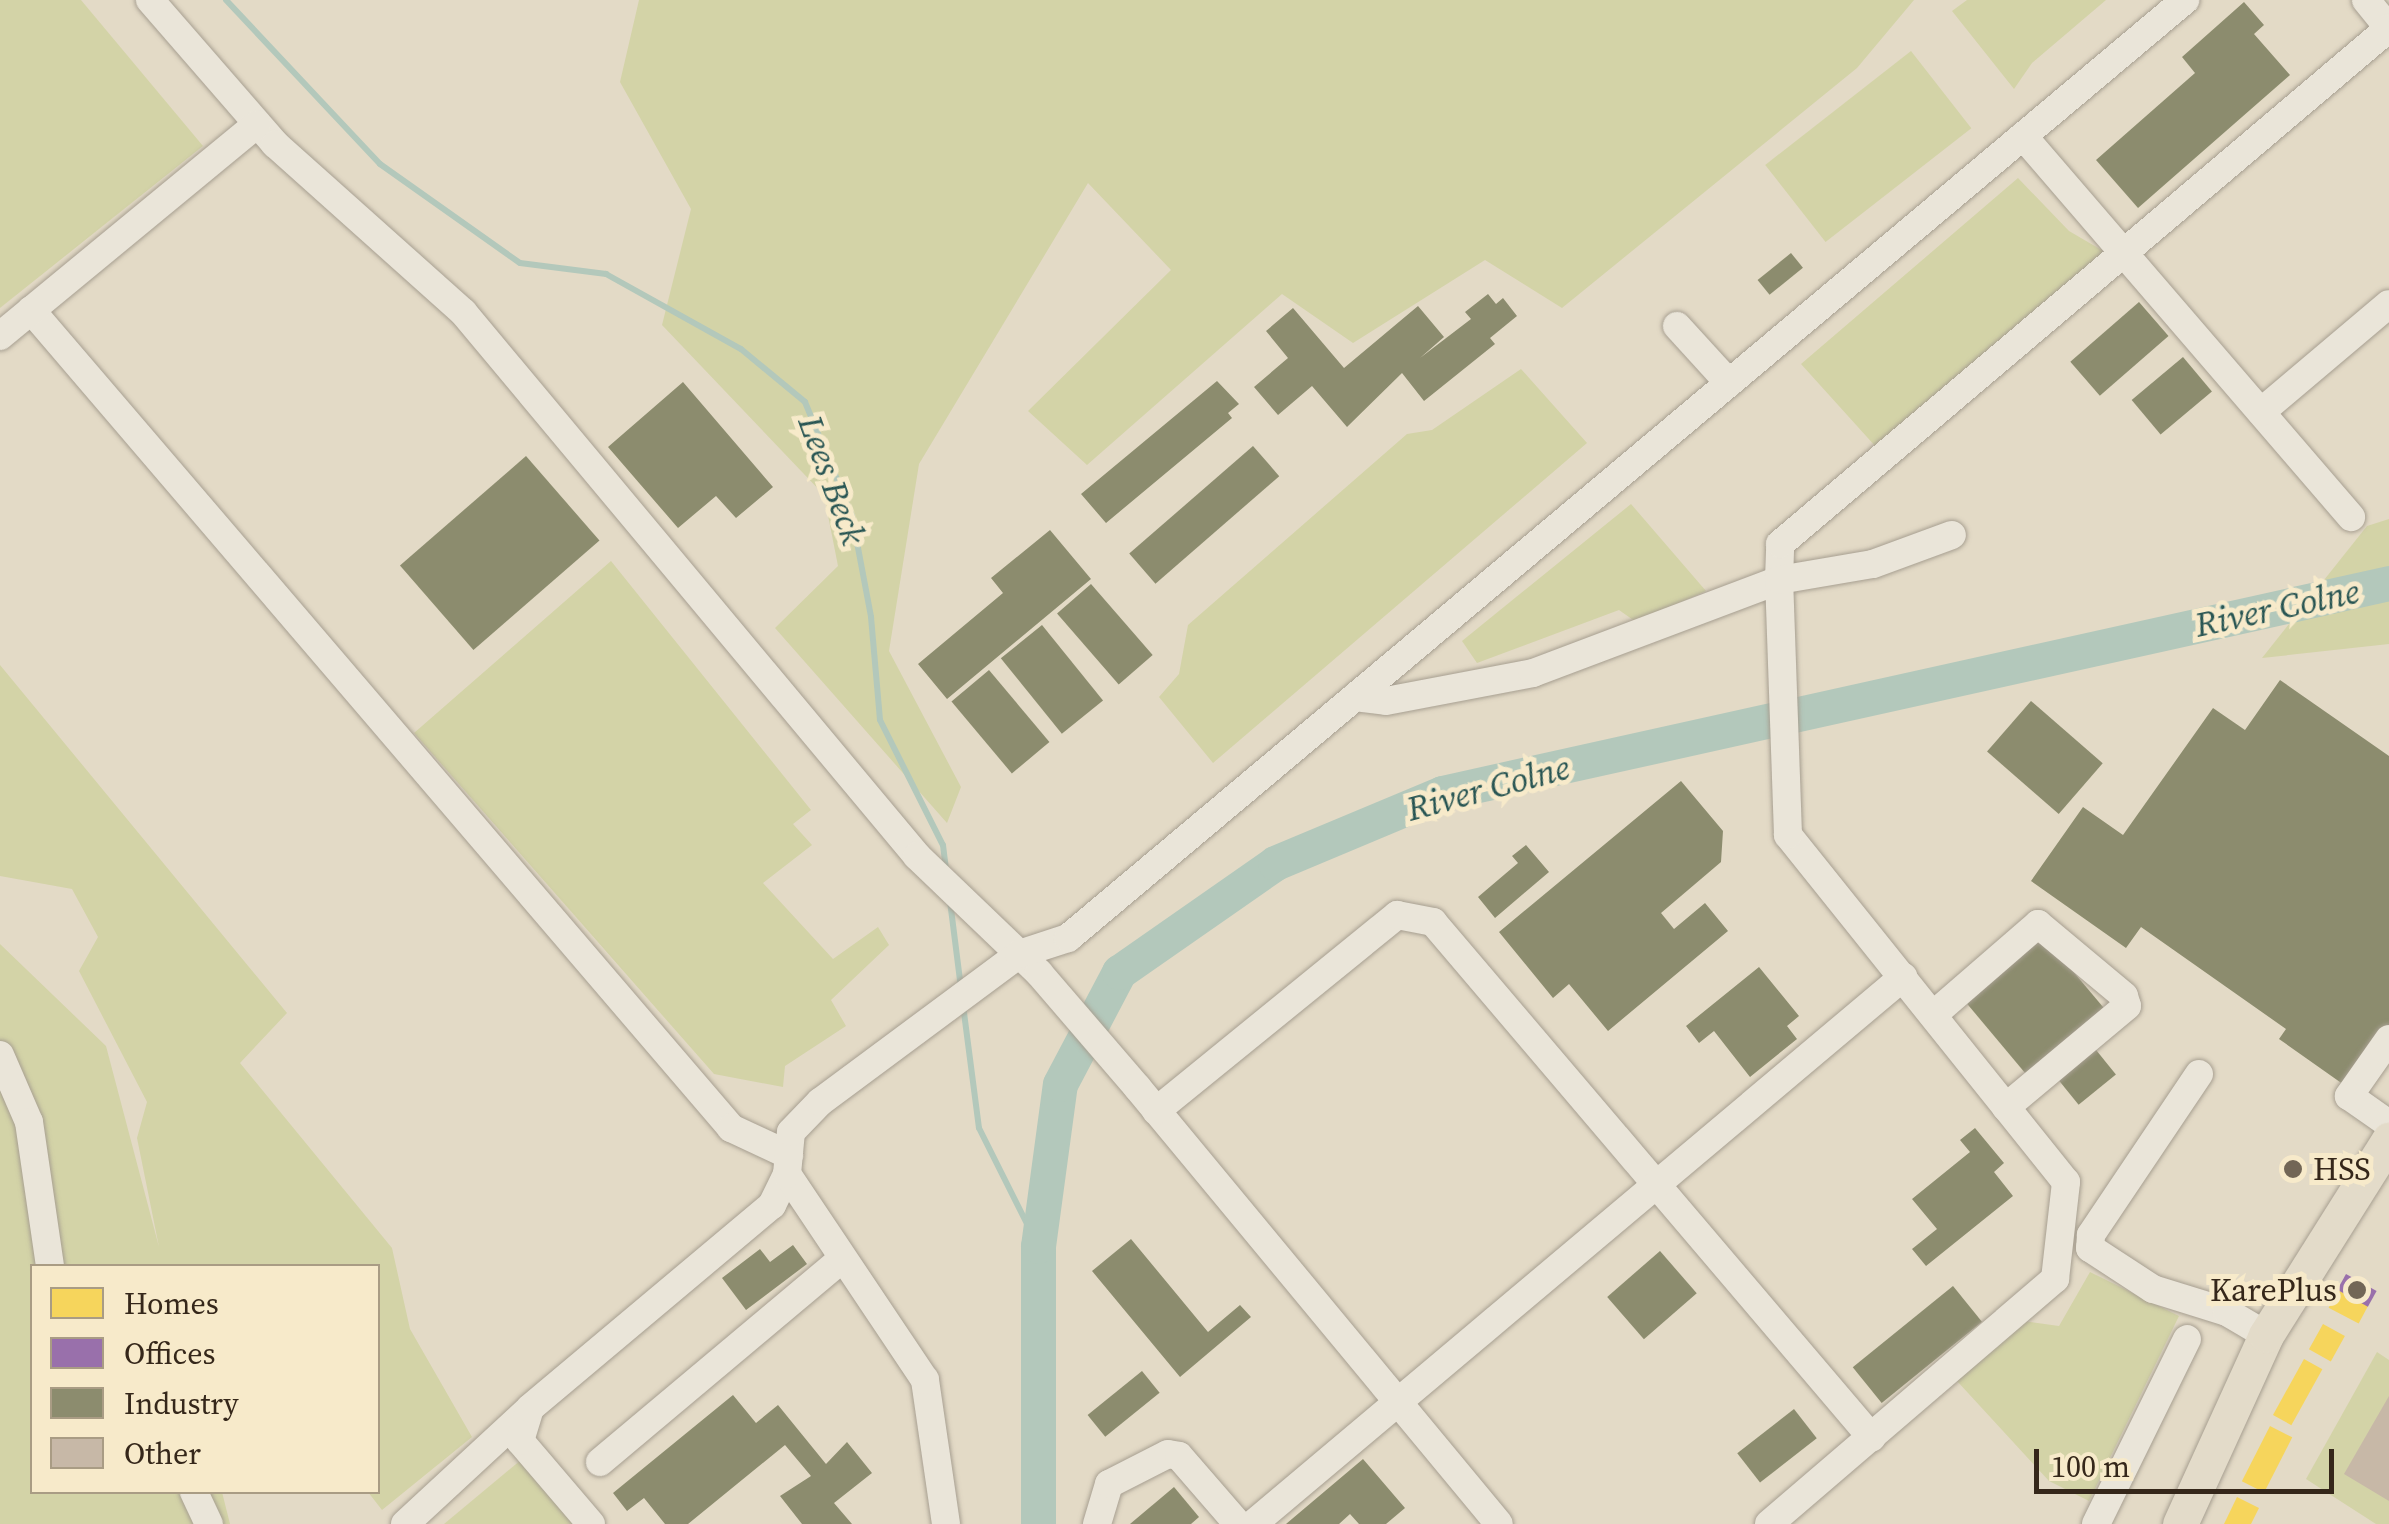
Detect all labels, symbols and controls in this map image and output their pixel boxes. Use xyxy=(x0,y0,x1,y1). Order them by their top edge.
water label: Lees Beck xyxy=(789,410,875,550)
water label: River Colne xyxy=(2191,570,2363,646)
water label: River Colne xyxy=(1402,746,1574,830)
place label: HSS xyxy=(2313,1150,2371,1188)
marker: HSS xyxy=(2282,1158,2304,1180)
legend xyxy=(30,1264,380,1494)
place label: KarePlus xyxy=(2210,1271,2337,1309)
marker: KarePlus xyxy=(2346,1279,2368,1301)
text: Homes xyxy=(124,1283,219,1324)
text: Offices xyxy=(124,1333,216,1374)
text: Industry xyxy=(124,1383,239,1424)
scale bar xyxy=(2039,1429,2339,1491)
text: Other xyxy=(124,1433,201,1474)
text: 100 m xyxy=(2051,1446,2130,1487)

